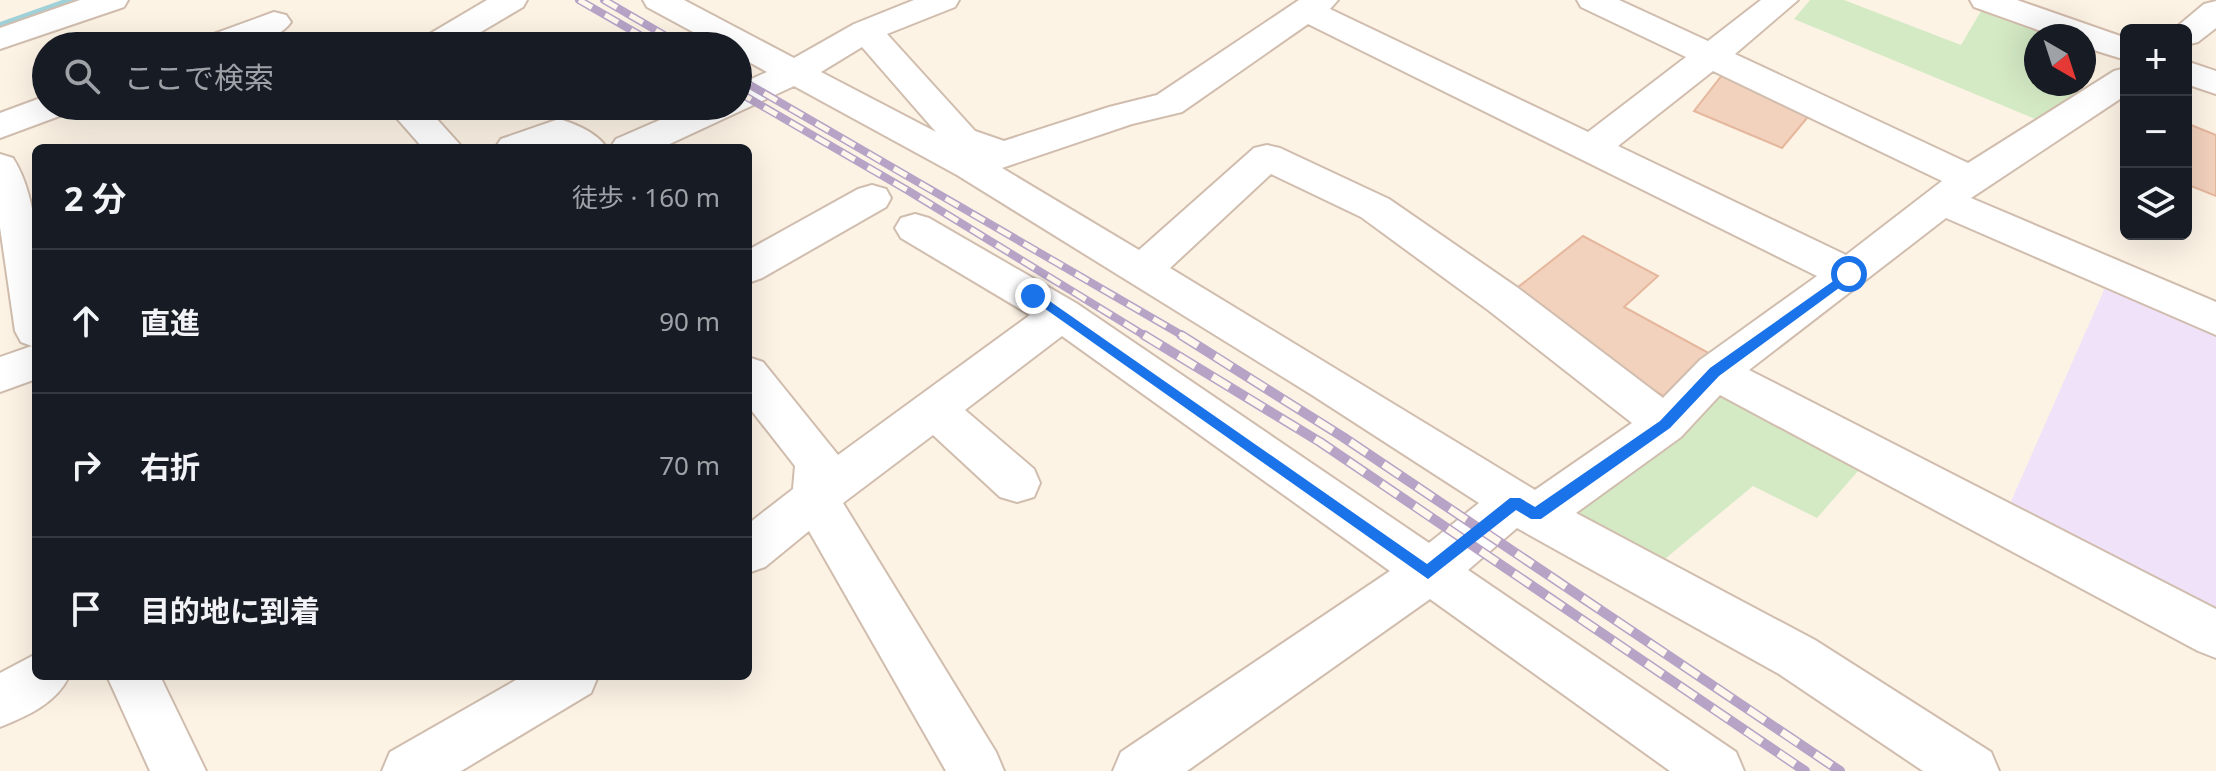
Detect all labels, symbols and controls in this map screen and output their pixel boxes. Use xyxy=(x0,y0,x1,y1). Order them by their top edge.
north arrow xyxy=(2024,24,2096,96)
map controls xyxy=(2120,24,2192,240)
button: + xyxy=(2120,24,2192,96)
search box xyxy=(32,32,752,120)
icon: search xyxy=(60,54,104,98)
text: ここで検索 xyxy=(124,57,274,98)
button: − xyxy=(2120,96,2192,168)
button: layers xyxy=(2120,168,2192,240)
text: 2 分 xyxy=(64,175,126,221)
text: 徒歩 · 160 m xyxy=(572,179,720,215)
route start xyxy=(1831,256,1867,292)
route end xyxy=(1015,278,1051,314)
icon: ahead xyxy=(64,299,108,343)
text: 直進 xyxy=(140,302,200,343)
text: 90 m xyxy=(659,303,720,339)
icon: right xyxy=(64,443,108,487)
text: 右折 xyxy=(140,446,200,487)
text: 70 m xyxy=(659,447,720,483)
icon: arrive xyxy=(64,587,108,631)
text: 目的地に到着 xyxy=(140,590,320,631)

